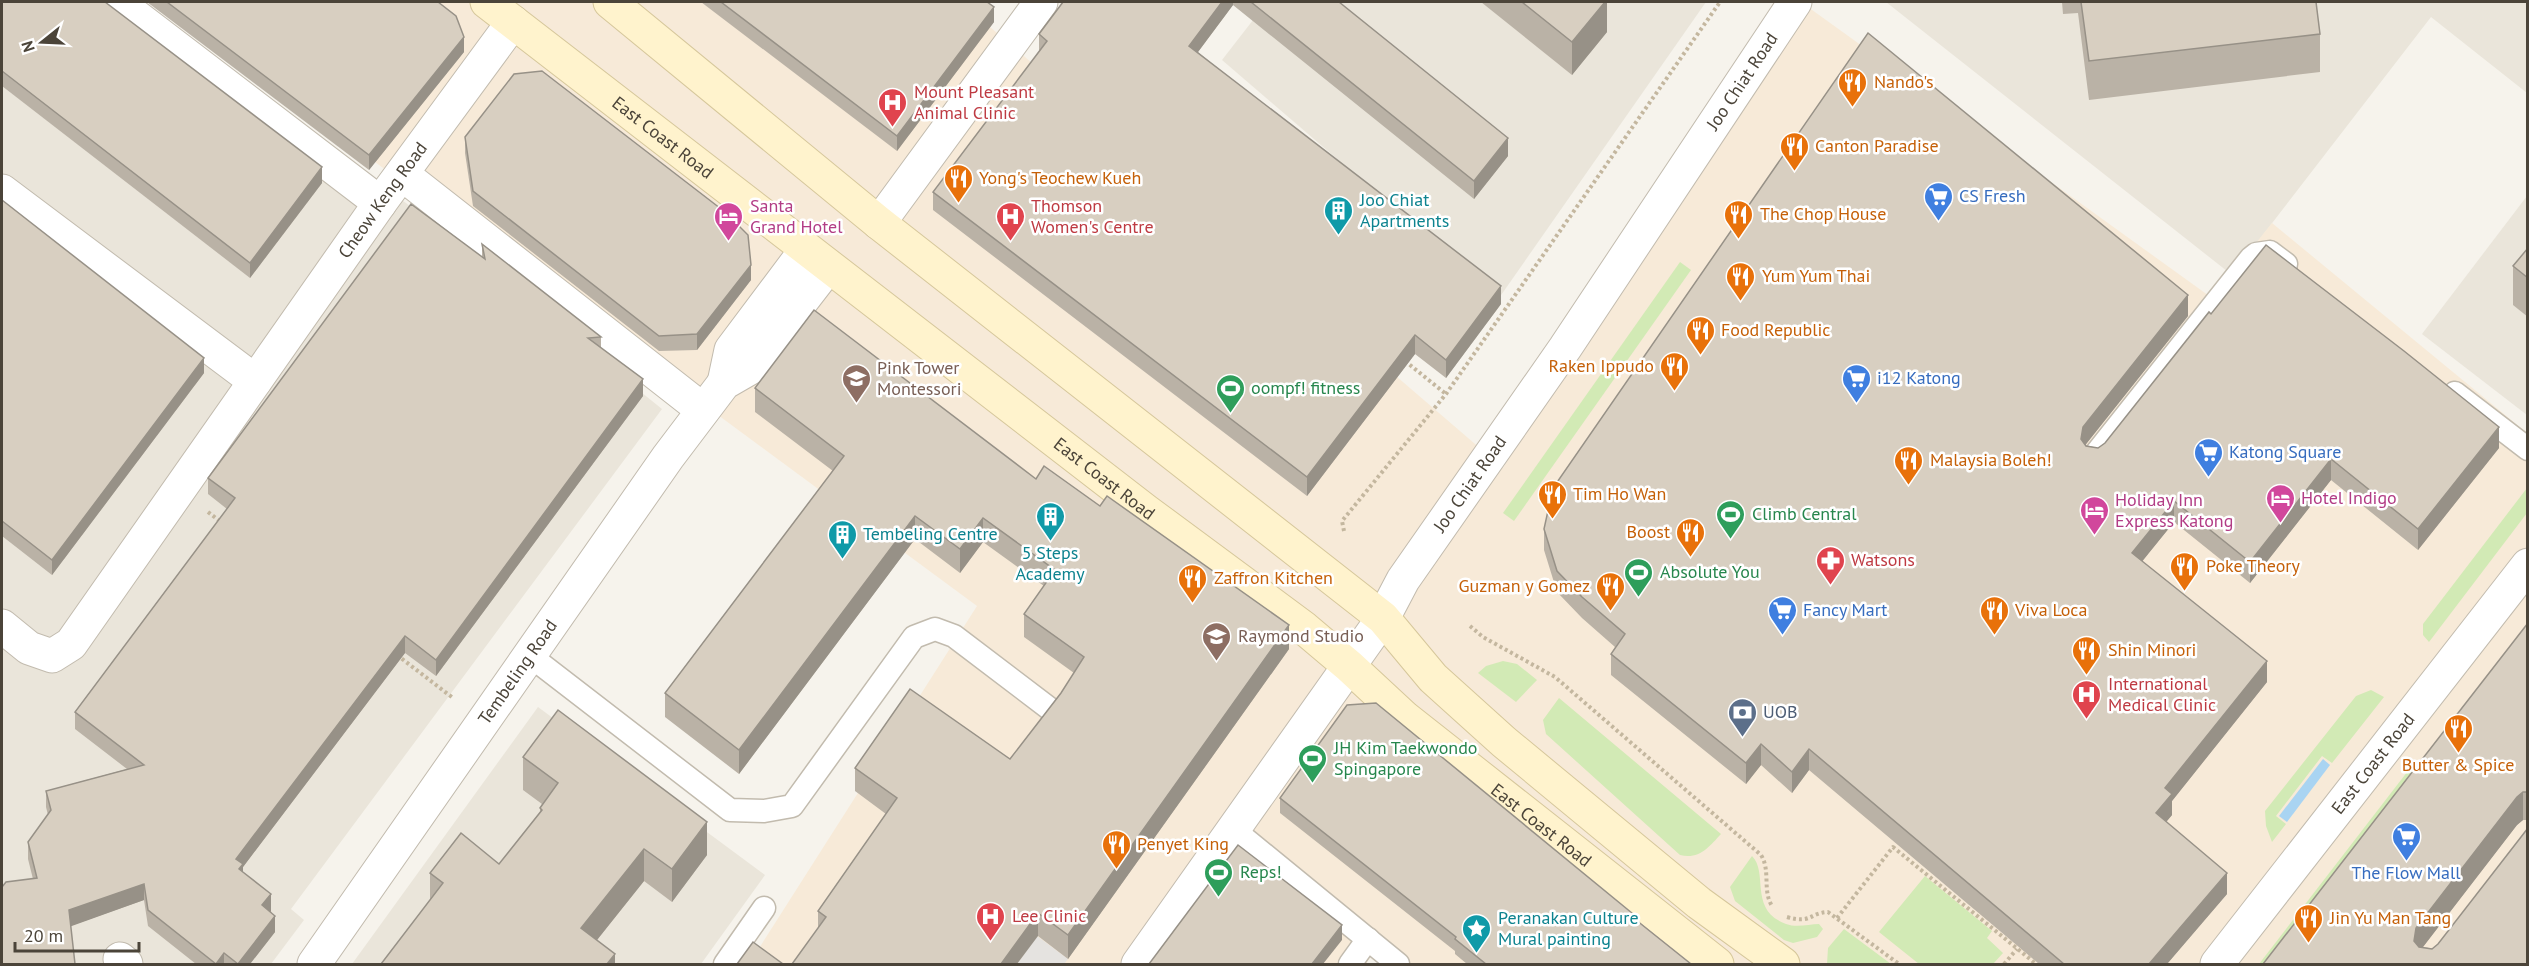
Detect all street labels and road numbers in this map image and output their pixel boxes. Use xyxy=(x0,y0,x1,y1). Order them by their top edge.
street label: Joo Chiat Road xyxy=(1701,28,1782,135)
street label: East Coast Road xyxy=(608,91,718,184)
street label: Cheow Keng Road xyxy=(333,137,432,263)
street label: Joo Chiat Road xyxy=(1427,431,1511,537)
street label: East Coast Road xyxy=(1049,432,1160,525)
street label: Tembeling Road xyxy=(473,615,562,729)
street label: East Coast Road xyxy=(2326,708,2419,819)
street label: East Coast Road xyxy=(1486,778,1596,872)

